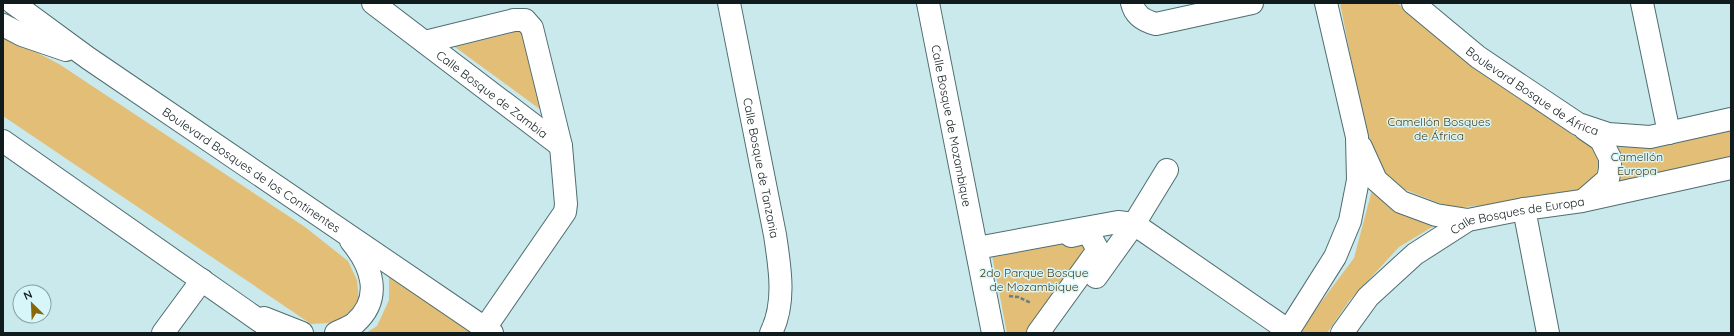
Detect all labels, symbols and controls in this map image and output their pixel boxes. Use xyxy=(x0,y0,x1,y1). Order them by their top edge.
street label: Calle Bosque de Mozambique xyxy=(929,43,975,208)
street label: Boulevard Bosque de África xyxy=(1463,43,1601,138)
street label: Calle Bosque de Zambia xyxy=(434,47,551,141)
street label: Calle Bosque de Tanzania xyxy=(740,96,783,239)
street label: Boulevard Bosques de los Continentes xyxy=(160,103,344,236)
park label: Camellón Bosques de África xyxy=(1388,114,1491,143)
park label: Camellón Europa xyxy=(1611,149,1663,178)
street label: Calle Bosques de Europa xyxy=(1447,193,1585,237)
park label: 2do Parque Bosque de Mozambique xyxy=(980,265,1089,294)
north arrow xyxy=(12,284,52,324)
text: N xyxy=(21,287,34,303)

